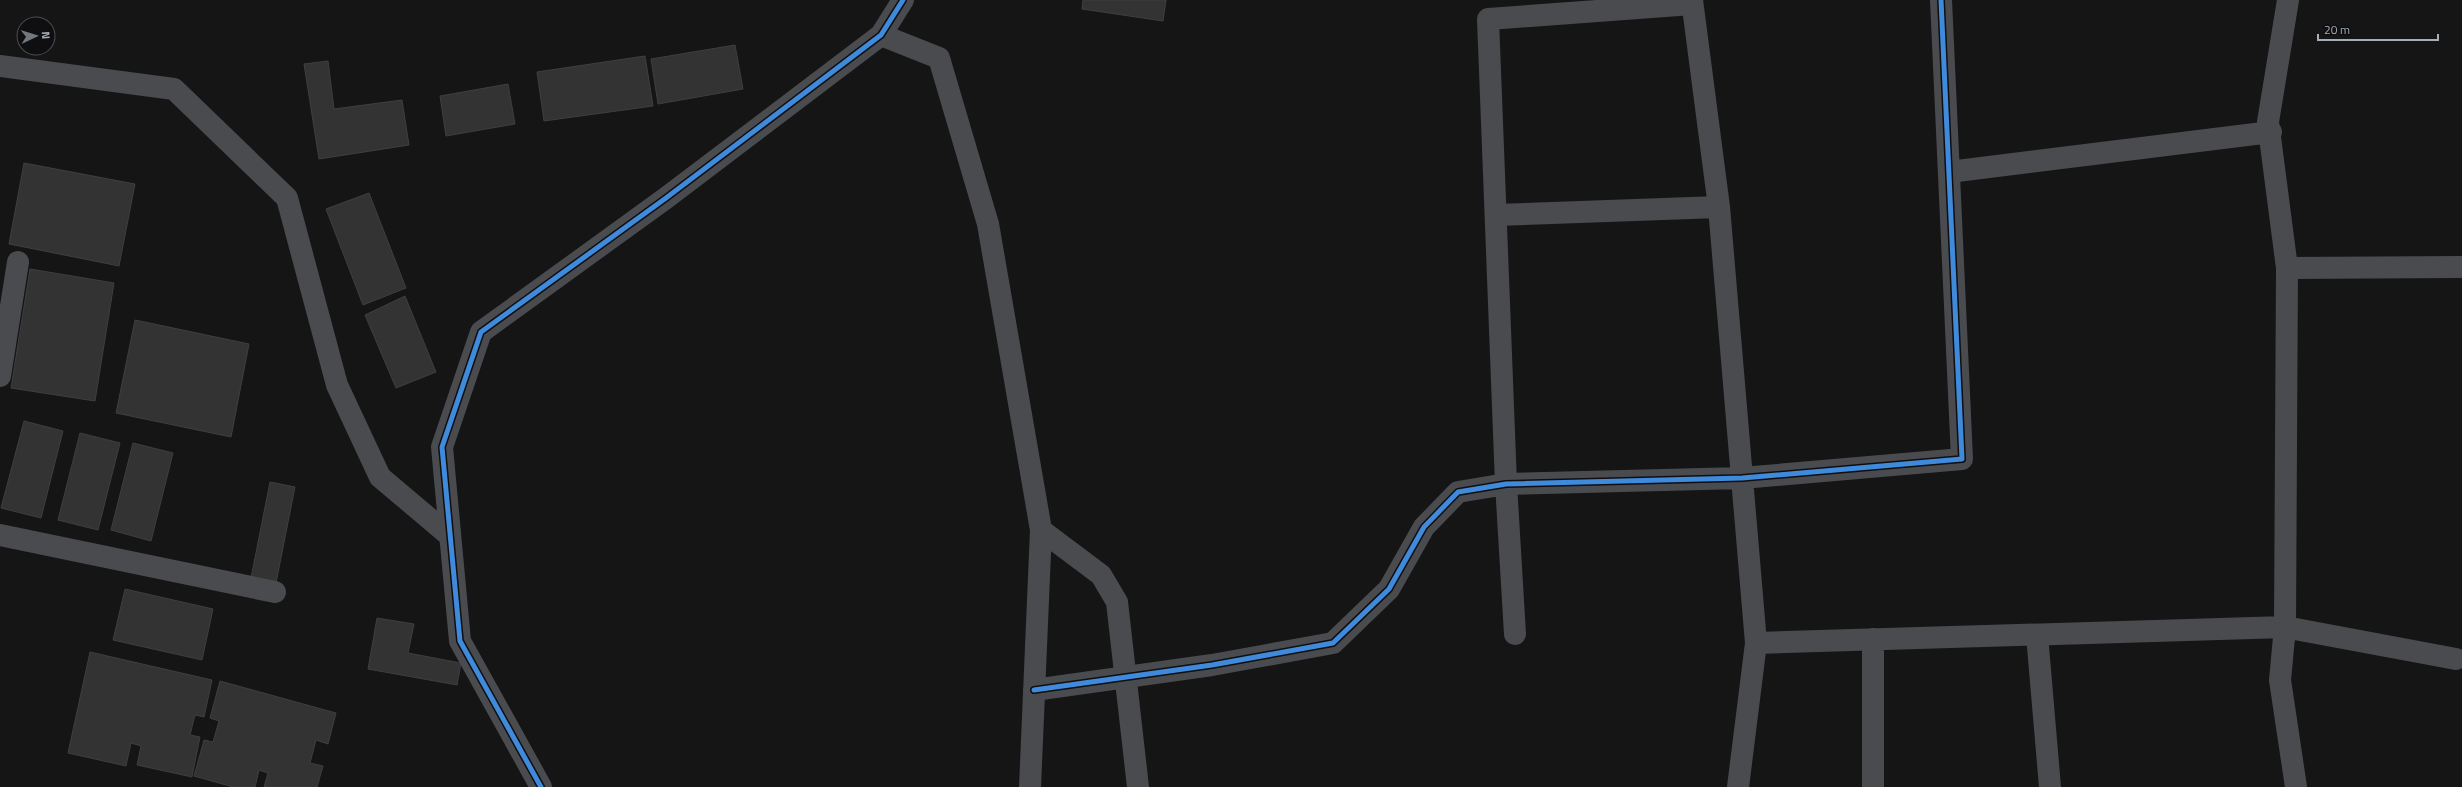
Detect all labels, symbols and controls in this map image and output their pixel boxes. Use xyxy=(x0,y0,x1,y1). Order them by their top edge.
north arrow xyxy=(16,16,56,56)
scale bar xyxy=(2318,16,2438,42)
text: 20 m xyxy=(2324,20,2350,39)
text: N xyxy=(38,31,54,40)

